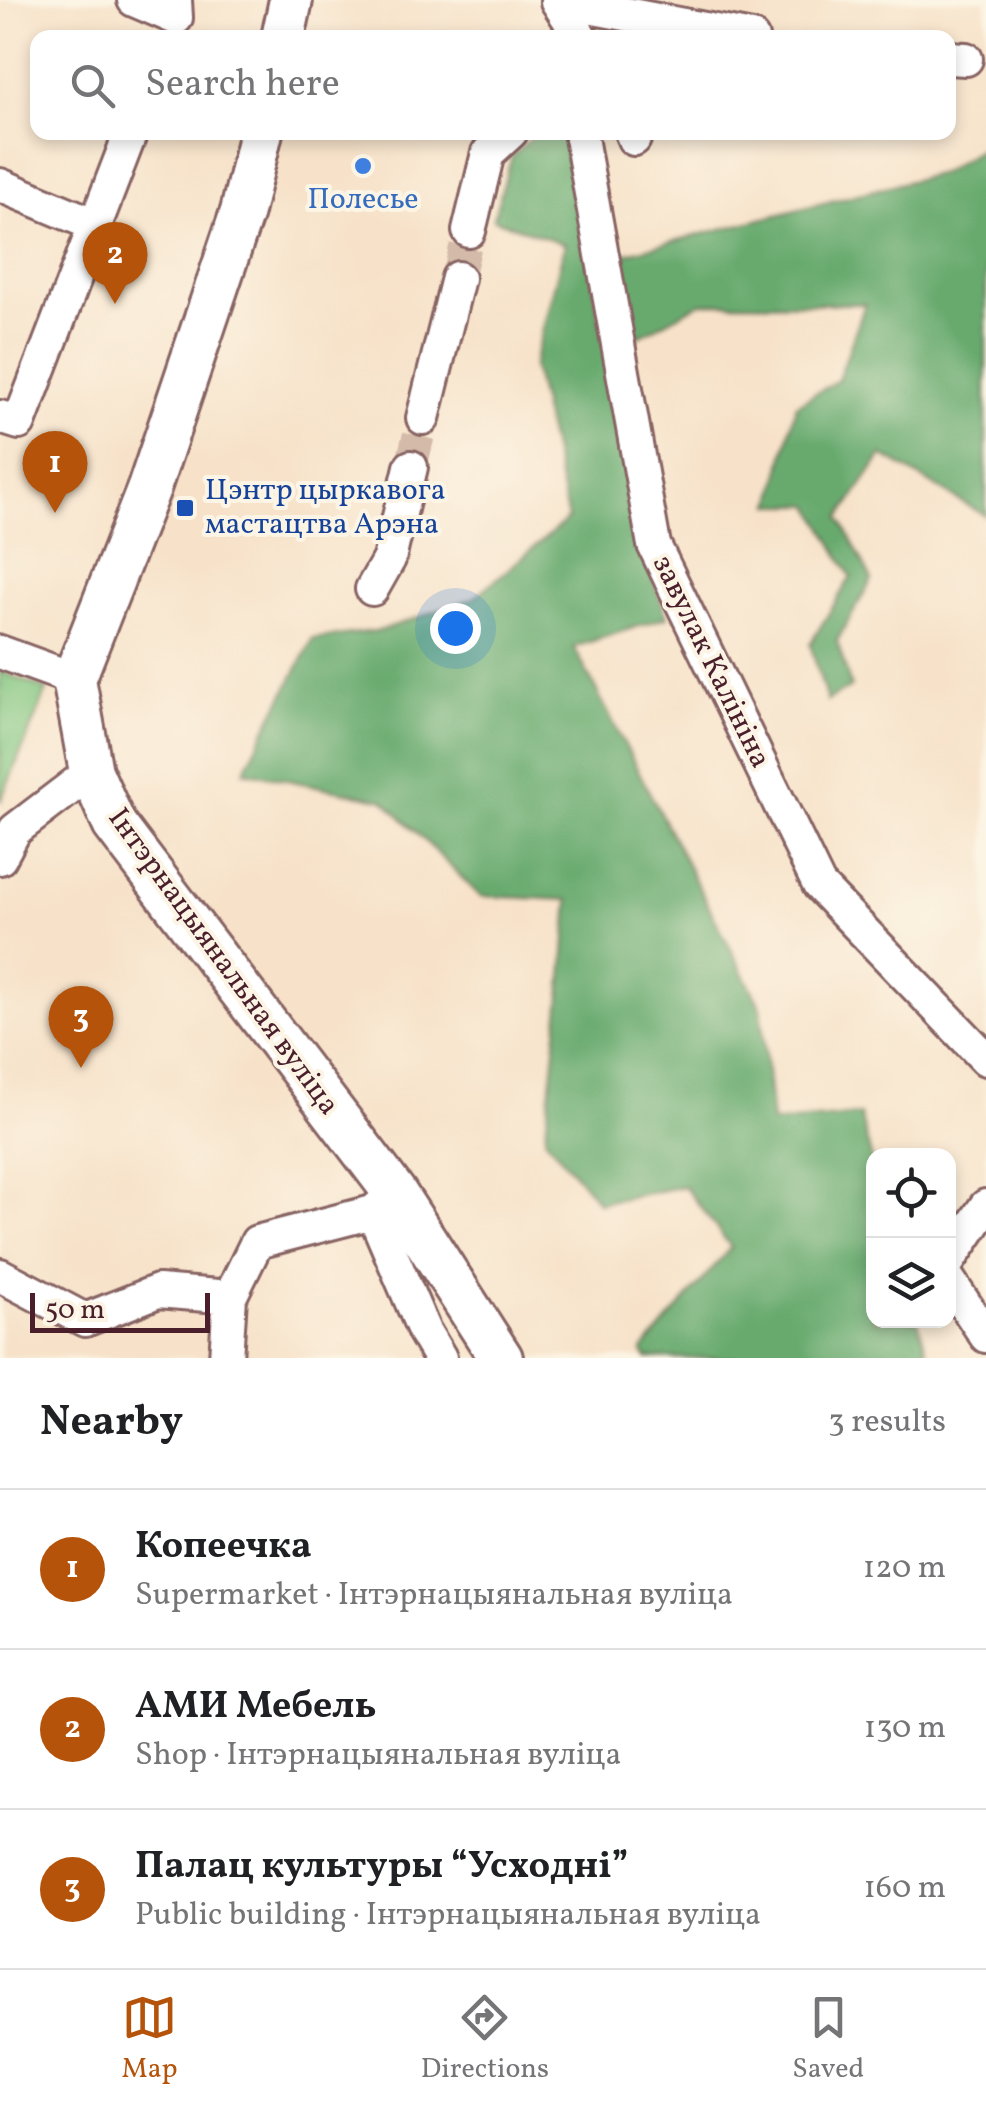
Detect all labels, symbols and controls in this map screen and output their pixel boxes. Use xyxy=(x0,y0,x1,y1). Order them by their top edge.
search box xyxy=(30,30,956,140)
icon: search xyxy=(65,58,120,113)
text: Search here xyxy=(145,59,340,112)
marker: Полесье xyxy=(352,155,374,177)
place label: Полесье xyxy=(308,179,419,221)
pin: 2 xyxy=(82,222,148,304)
pin: 1 xyxy=(22,430,88,513)
place label: Цэнтр цыркавога мастацтва Арэна xyxy=(205,470,446,546)
marker: Цэнтр цыркавога мастацтва Арэна xyxy=(174,497,196,519)
street label: завулак Калініна xyxy=(641,549,781,775)
your location xyxy=(430,603,481,654)
street label: Інтэрнацыянальная вуліца xyxy=(97,800,349,1124)
pin: 3 xyxy=(48,986,114,1068)
map controls xyxy=(866,1148,956,1328)
button: locate xyxy=(866,1148,956,1238)
button: layers xyxy=(866,1238,956,1328)
scale bar xyxy=(30,1288,210,1332)
text: 50 m xyxy=(45,1291,105,1330)
text: Nearby xyxy=(40,1394,183,1453)
text: 3 results xyxy=(828,1401,946,1445)
text: Копеечка xyxy=(135,1521,312,1574)
text: 1 xyxy=(66,1547,79,1591)
text: 120 m xyxy=(863,1547,946,1591)
text: Supermarket · Інтэрнацыянальная вуліца xyxy=(135,1574,733,1618)
text: АМИ Мебель xyxy=(135,1681,376,1734)
text: 2 xyxy=(64,1707,81,1751)
text: 130 m xyxy=(864,1707,946,1751)
text: Shop · Інтэрнацыянальная вуліца xyxy=(135,1734,621,1778)
text: Палац культуры “Усходні” xyxy=(135,1841,629,1894)
text: 3 xyxy=(64,1867,81,1911)
text: 160 m xyxy=(863,1867,946,1911)
text: Public building · Інтэрнацыянальная вуліца xyxy=(135,1894,761,1938)
tab: Map xyxy=(122,1990,178,2089)
tab: Directions xyxy=(421,1990,549,2089)
tab: Saved xyxy=(792,1990,864,2089)

